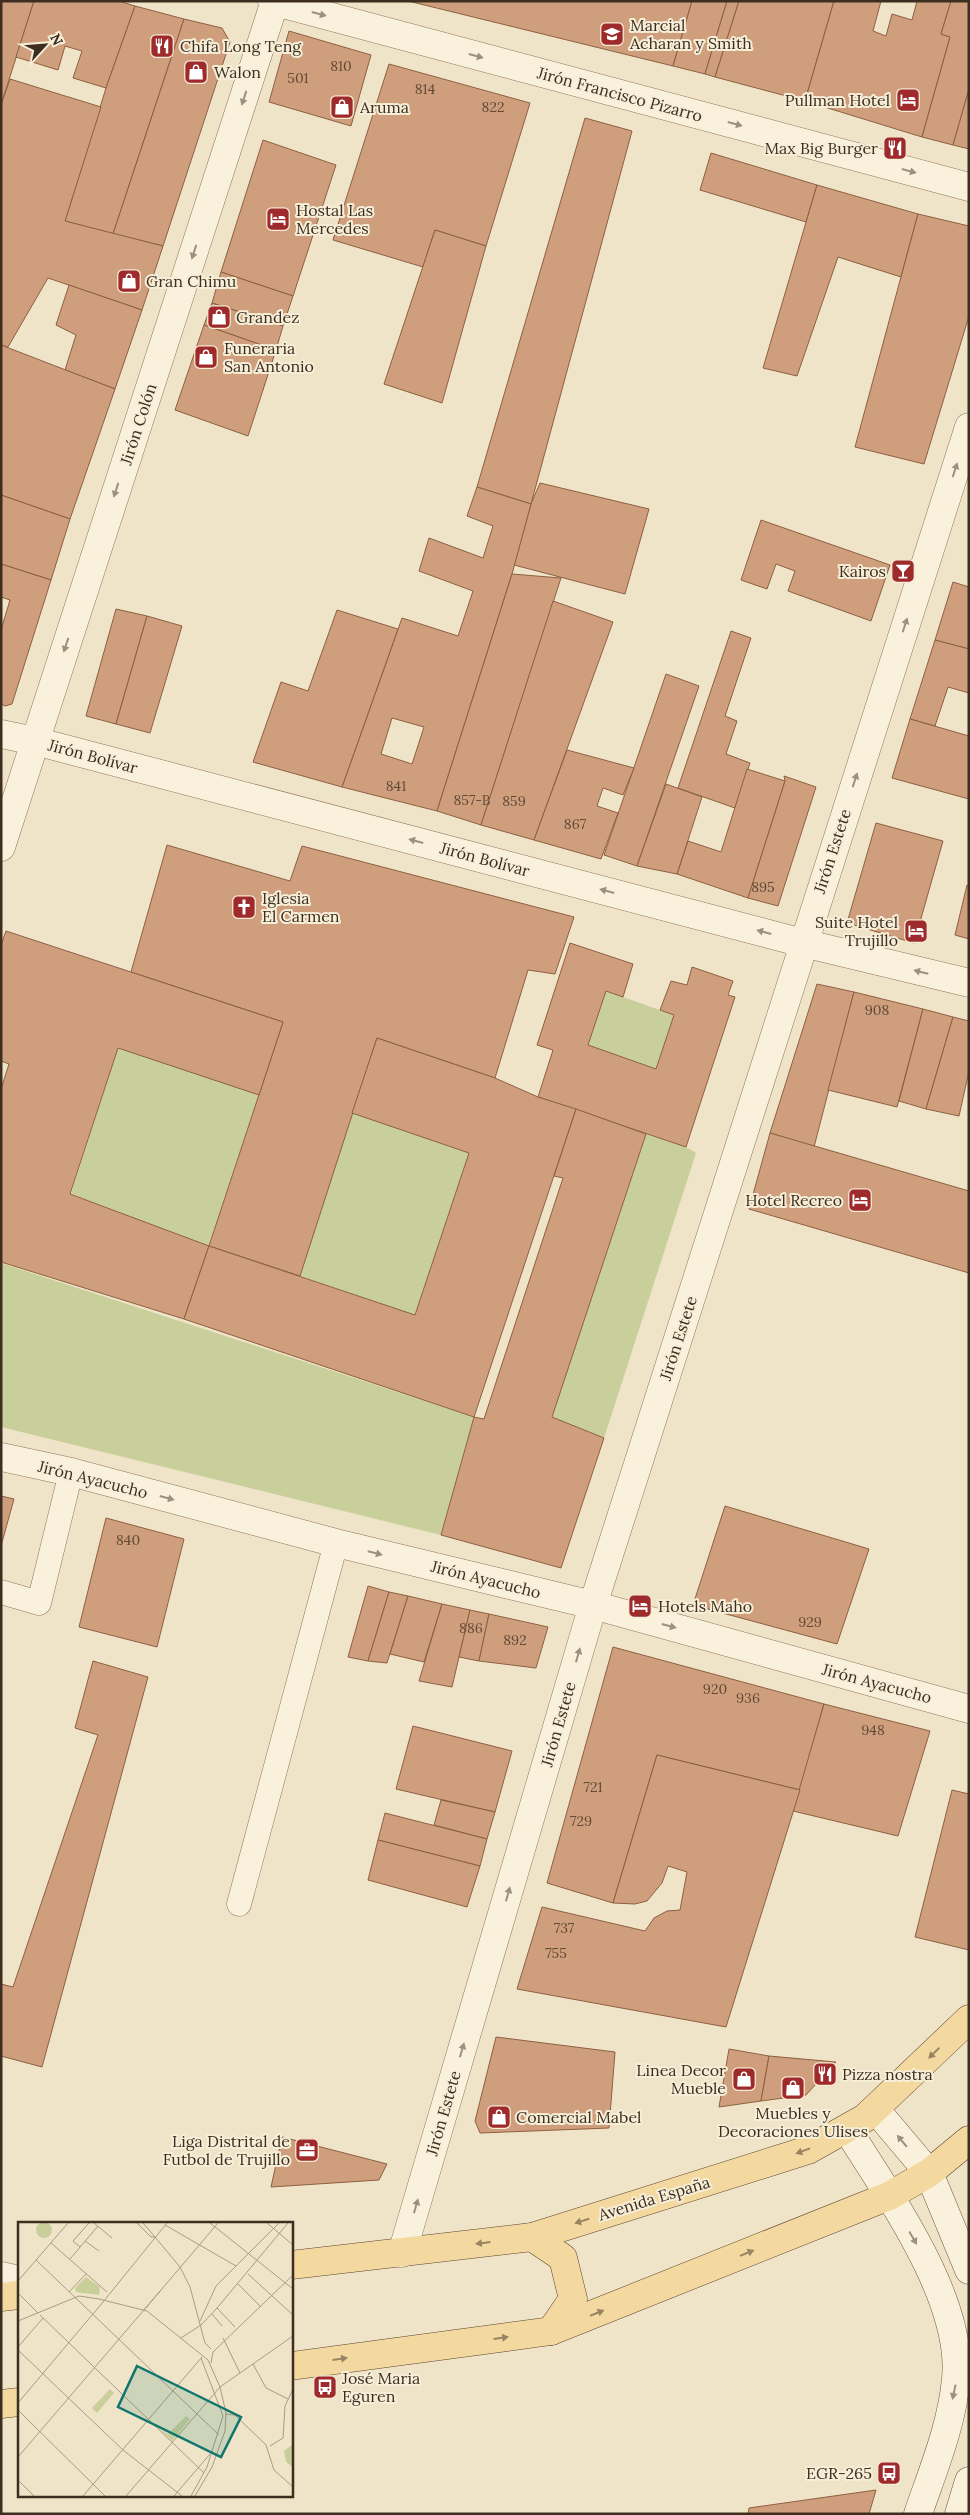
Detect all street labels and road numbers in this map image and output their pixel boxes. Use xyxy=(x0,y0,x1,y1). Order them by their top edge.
street label: Jirón Francisco Pizarro xyxy=(534,62,705,126)
street label: Jirón Colón xyxy=(115,380,161,468)
street label: Jirón Bolívar xyxy=(45,734,140,778)
street label: Jirón Estete xyxy=(809,806,855,897)
street label: Jirón Bolívar xyxy=(437,837,532,881)
street label: Jirón Estete xyxy=(655,1293,701,1384)
street label: Jirón Ayacucho xyxy=(35,1455,150,1502)
street label: Jirón Ayacucho xyxy=(428,1555,543,1602)
street label: Jirón Ayacucho xyxy=(819,1659,934,1707)
street label: Jirón Estete xyxy=(536,1679,580,1770)
street label: Jirón Estete xyxy=(421,2068,465,2159)
street label: Avenida España xyxy=(595,2172,712,2225)

